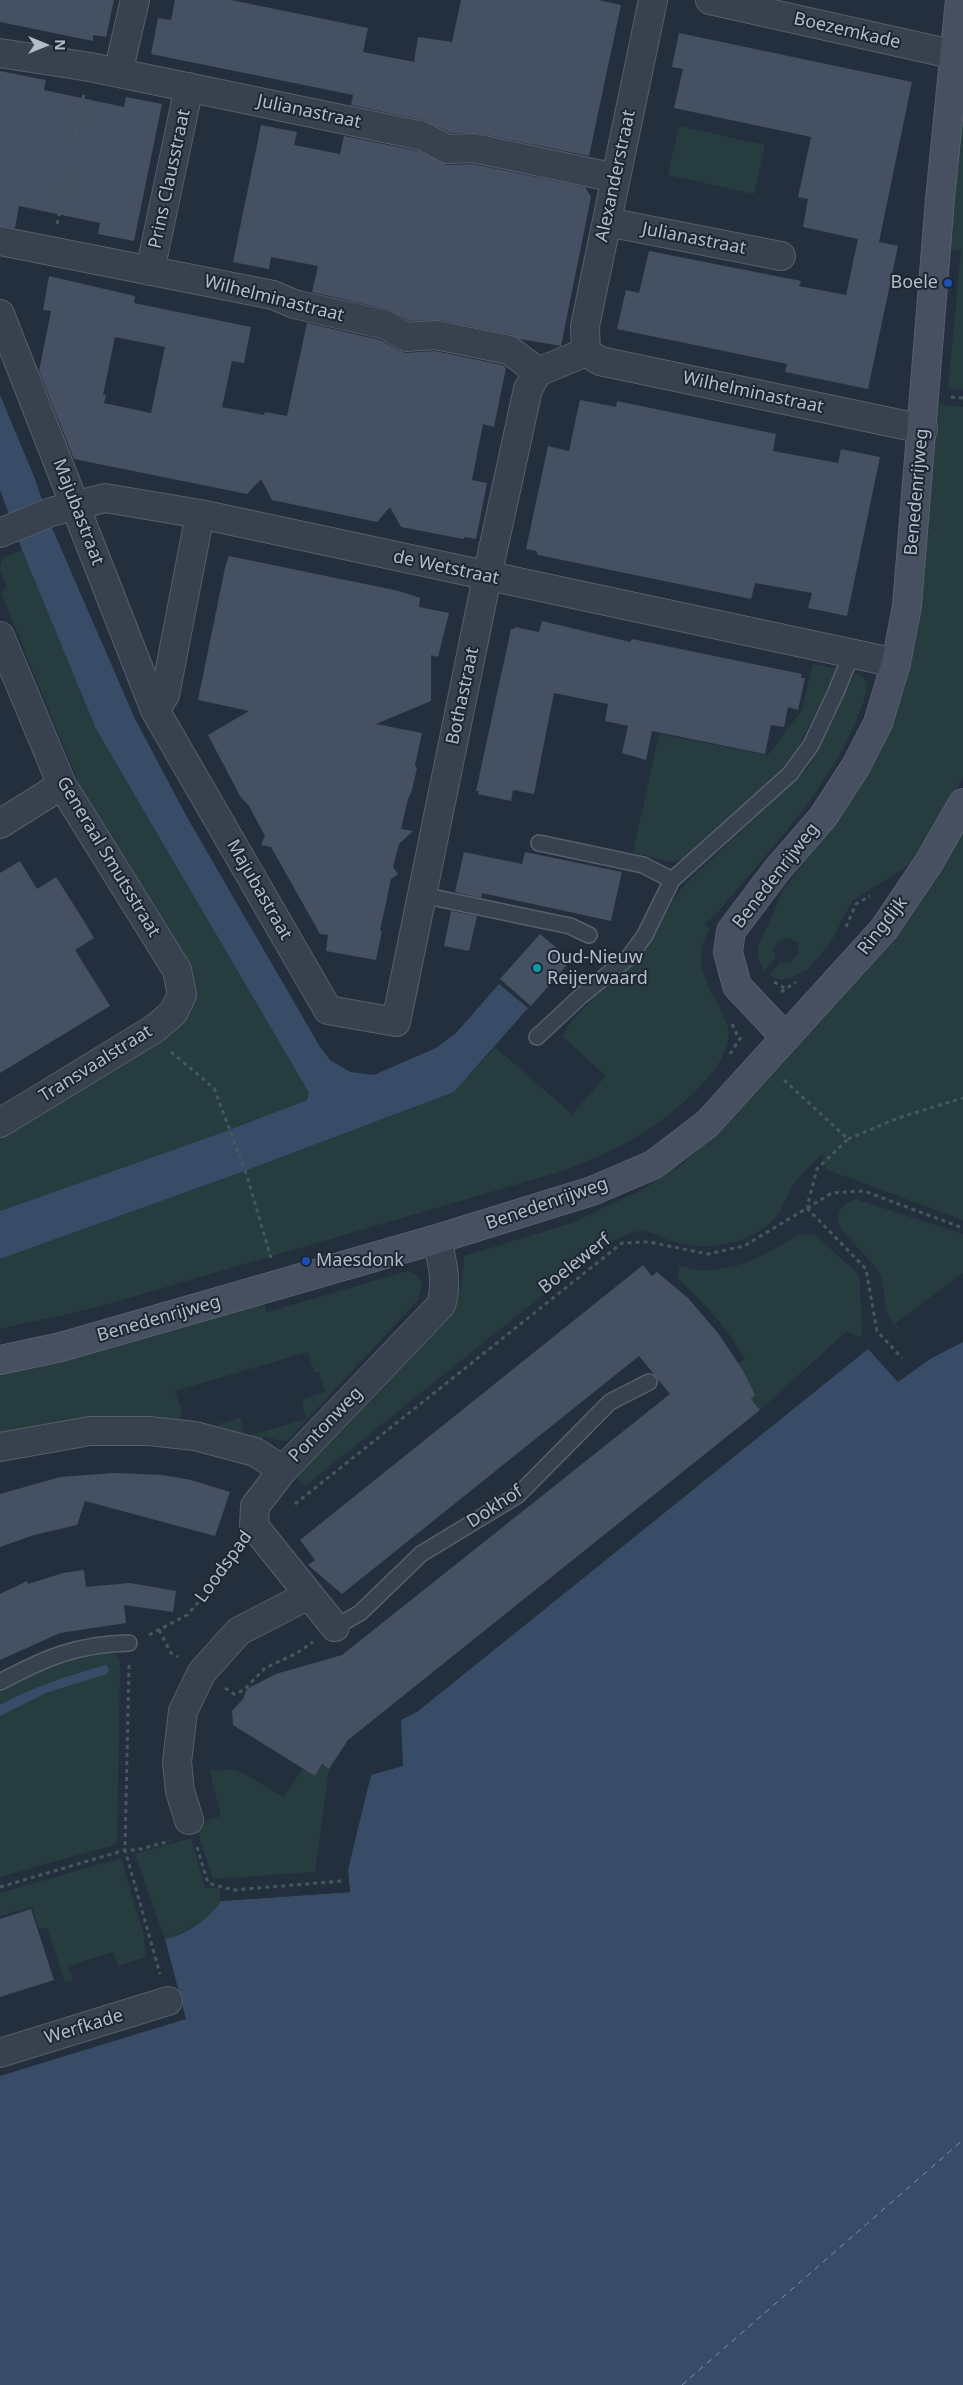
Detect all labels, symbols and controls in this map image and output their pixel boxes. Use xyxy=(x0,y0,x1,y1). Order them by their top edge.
street label: Boezemkade xyxy=(791,8,903,54)
north arrow xyxy=(20,20,70,70)
text: N xyxy=(51,39,70,51)
street label: Julianastraat xyxy=(255,90,363,134)
street label: Prins Clausstraat xyxy=(145,107,195,251)
street label: Alexanderstraat xyxy=(591,108,641,244)
street label: Julianastraat xyxy=(640,218,748,260)
street label: Wilhelminastraat xyxy=(202,271,346,327)
place label: Boele xyxy=(890,272,938,294)
marker: Boele xyxy=(942,277,954,289)
street label: Wilhelminastraat xyxy=(681,368,825,418)
street label: Benedenrijweg xyxy=(901,428,933,556)
street label: Majubastraat xyxy=(48,456,108,568)
street label: de Wetstraat xyxy=(391,546,501,590)
street label: Bothastraat xyxy=(442,645,484,747)
street label: Generaal Smutsstraat xyxy=(52,773,164,941)
street label: Benedenrijweg xyxy=(728,819,824,933)
street label: Majubastraat xyxy=(222,836,296,944)
street label: Ringdijk xyxy=(854,893,912,959)
place label: Oud-Nieuw Reijerwaard xyxy=(547,947,648,990)
marker: Oud-Nieuw Reijerwaard xyxy=(531,962,543,974)
street label: Transvaalstraat xyxy=(36,1021,156,1107)
street label: Benedenrijweg xyxy=(483,1173,611,1235)
street label: Boelewerf xyxy=(535,1229,615,1299)
place label: Maesdonk xyxy=(316,1250,404,1272)
marker: Maesdonk xyxy=(300,1255,312,1267)
street label: Benedenrijweg xyxy=(95,1291,223,1347)
street label: Pontonweg xyxy=(285,1383,367,1467)
street label: Dokhof xyxy=(463,1481,527,1533)
street label: Loodspad xyxy=(191,1527,257,1607)
street label: Werfkade xyxy=(42,2005,126,2049)

